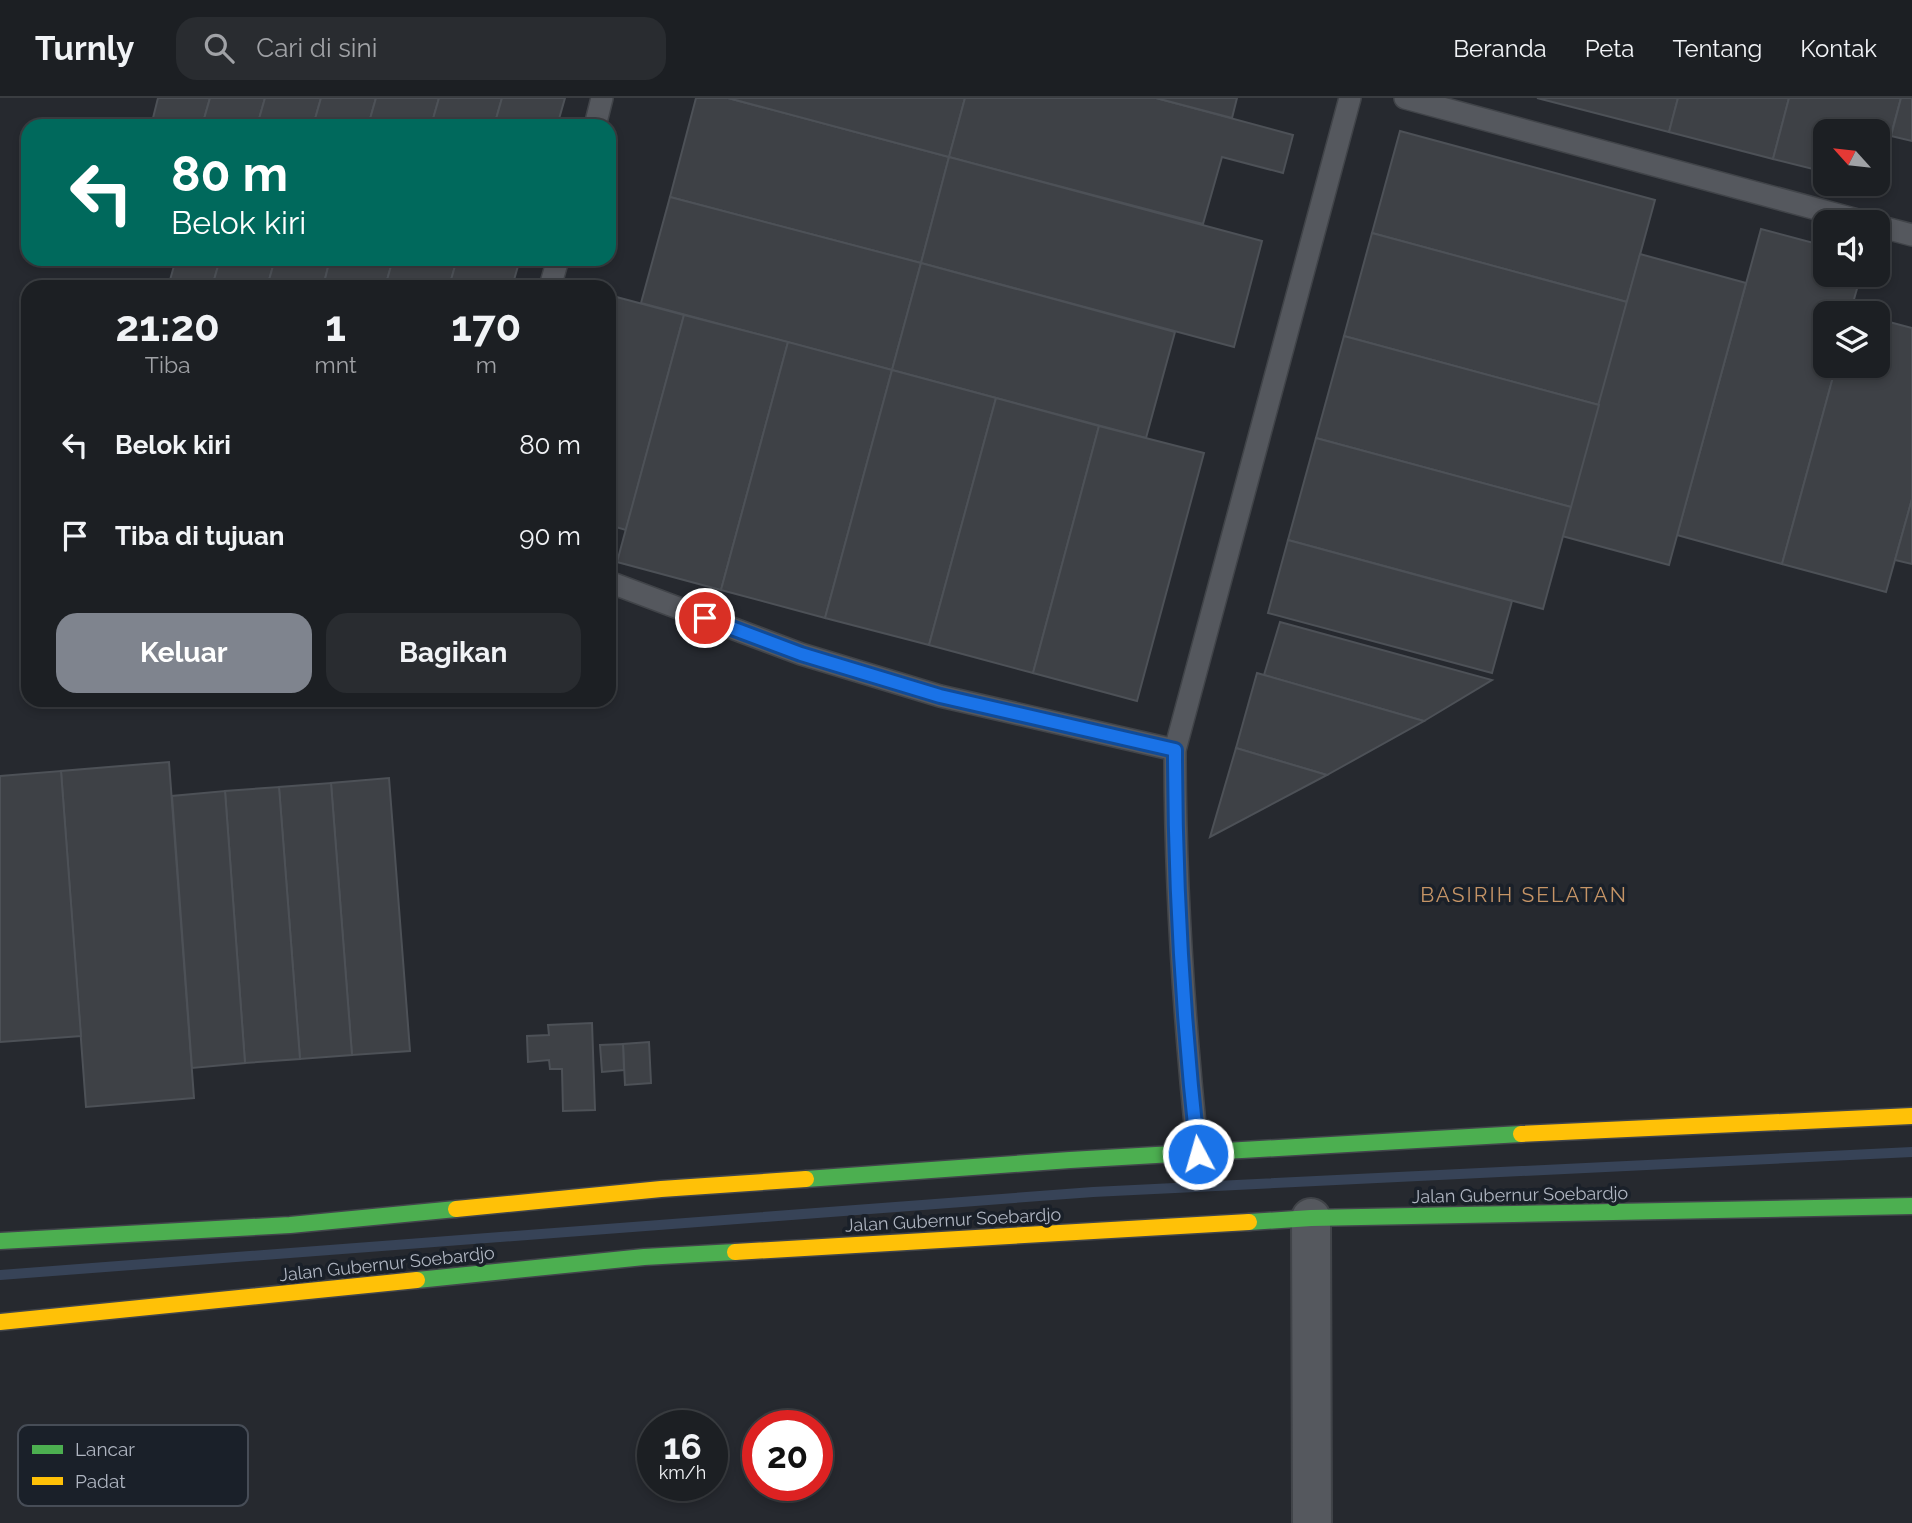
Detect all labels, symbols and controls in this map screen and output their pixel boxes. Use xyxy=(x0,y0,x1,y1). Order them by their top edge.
search box xyxy=(176,17,666,80)
text: Turnly xyxy=(35,29,134,68)
icon: search xyxy=(200,29,238,67)
text: Cari di sini xyxy=(256,33,377,63)
text: Beranda xyxy=(1453,34,1547,63)
text: Peta xyxy=(1585,34,1634,63)
text: Tentang xyxy=(1672,34,1762,63)
text: Kontak xyxy=(1800,34,1877,63)
north arrow xyxy=(1813,119,1890,196)
map controls xyxy=(1813,119,1890,378)
text: 80 m xyxy=(171,145,288,202)
icon: left xyxy=(56,147,147,238)
text: Belok kiri xyxy=(171,204,306,241)
button: sound xyxy=(1813,210,1890,287)
button: layers xyxy=(1813,301,1890,378)
text: 21:20 xyxy=(116,302,220,351)
text: 1 xyxy=(325,302,346,351)
text: 170 xyxy=(451,302,521,351)
text: Tiba xyxy=(145,351,191,378)
text: mnt xyxy=(315,351,357,378)
text: m xyxy=(476,351,497,378)
icon: left xyxy=(56,426,94,464)
text: Belok kiri xyxy=(115,430,231,460)
text: 80 m xyxy=(519,430,581,460)
icon: arrive xyxy=(56,517,94,555)
text: Tiba di tujuan xyxy=(115,521,285,551)
text: 90 m xyxy=(519,521,581,551)
pin xyxy=(675,588,735,648)
icon: arrive xyxy=(686,599,724,637)
button: Keluar xyxy=(56,613,312,693)
button: Bagikan xyxy=(326,613,581,693)
district label: BASIRIH SELATAN xyxy=(1420,882,1628,907)
position arrow xyxy=(1161,1117,1235,1191)
street label: Jalan Gubernur Soebardjo xyxy=(1412,1182,1629,1207)
street label: Jalan Gubernur Soebardjo xyxy=(844,1203,1062,1236)
street label: Jalan Gubernur Soebardjo xyxy=(278,1242,496,1285)
speed limit sign: 20 xyxy=(742,1410,833,1501)
legend xyxy=(18,1425,248,1506)
text: 16 xyxy=(663,1426,702,1467)
text: Lancar xyxy=(75,1438,135,1460)
text: km/h xyxy=(659,1462,706,1483)
text: Padat xyxy=(75,1470,126,1492)

